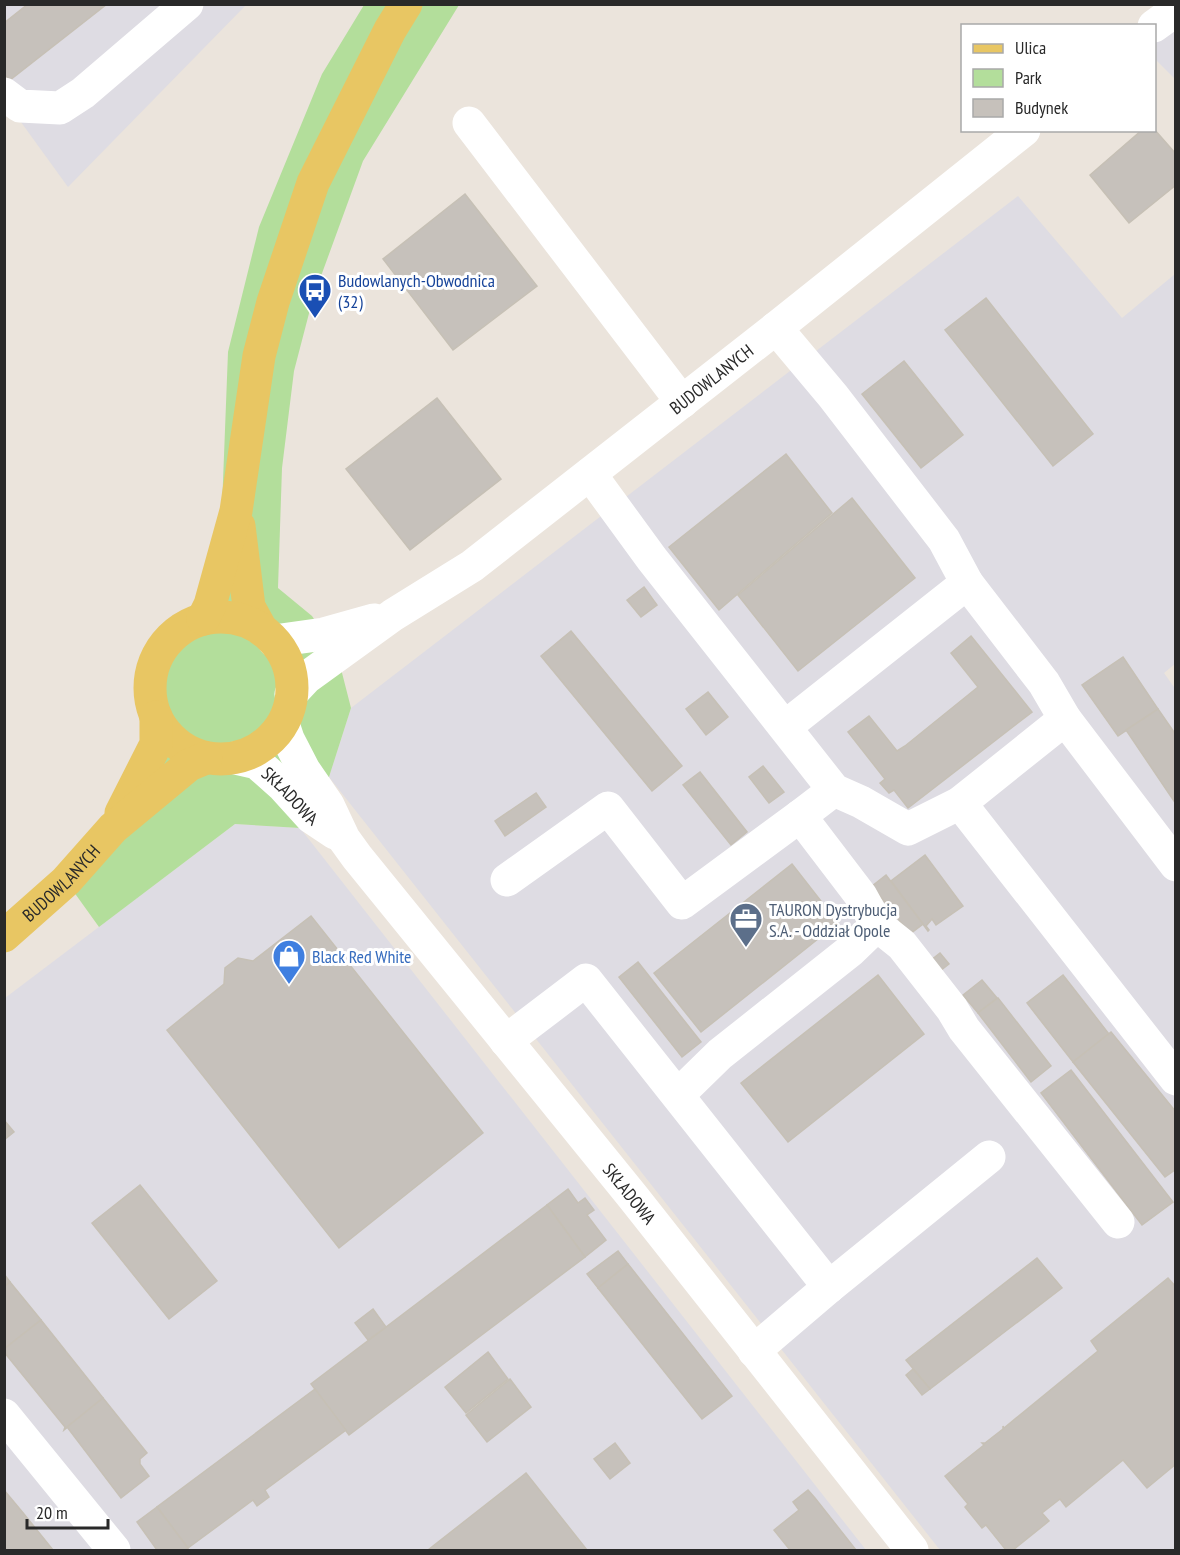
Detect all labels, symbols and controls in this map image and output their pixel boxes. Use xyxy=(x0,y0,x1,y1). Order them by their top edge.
legend xyxy=(961,24,1156,132)
text: Ulica xyxy=(1015,36,1046,59)
text: Park xyxy=(1015,66,1042,89)
text: Budynek xyxy=(1015,96,1068,119)
place label: Budowlanych-Obwodnica (32) xyxy=(338,269,495,313)
bus stop icon: Budowlanych-Obwodnica (32) xyxy=(297,272,333,319)
street label: BUDOWLANYCH xyxy=(665,339,758,419)
street label: SKŁADOWA xyxy=(257,761,323,830)
street label: BUDOWLANYCH xyxy=(17,840,105,926)
place label: TAURON Dystrybucja S.A. - Oddział Opole xyxy=(769,898,897,942)
office icon: TAURON Dystrybucja S.A. - Oddział Opole xyxy=(728,901,764,948)
shop icon: Black Red White xyxy=(271,938,307,985)
place label: Black Red White xyxy=(312,945,412,968)
street label: SKŁADOWA xyxy=(598,1158,662,1229)
scale bar xyxy=(27,1492,108,1530)
text: 20 m xyxy=(36,1501,68,1524)

